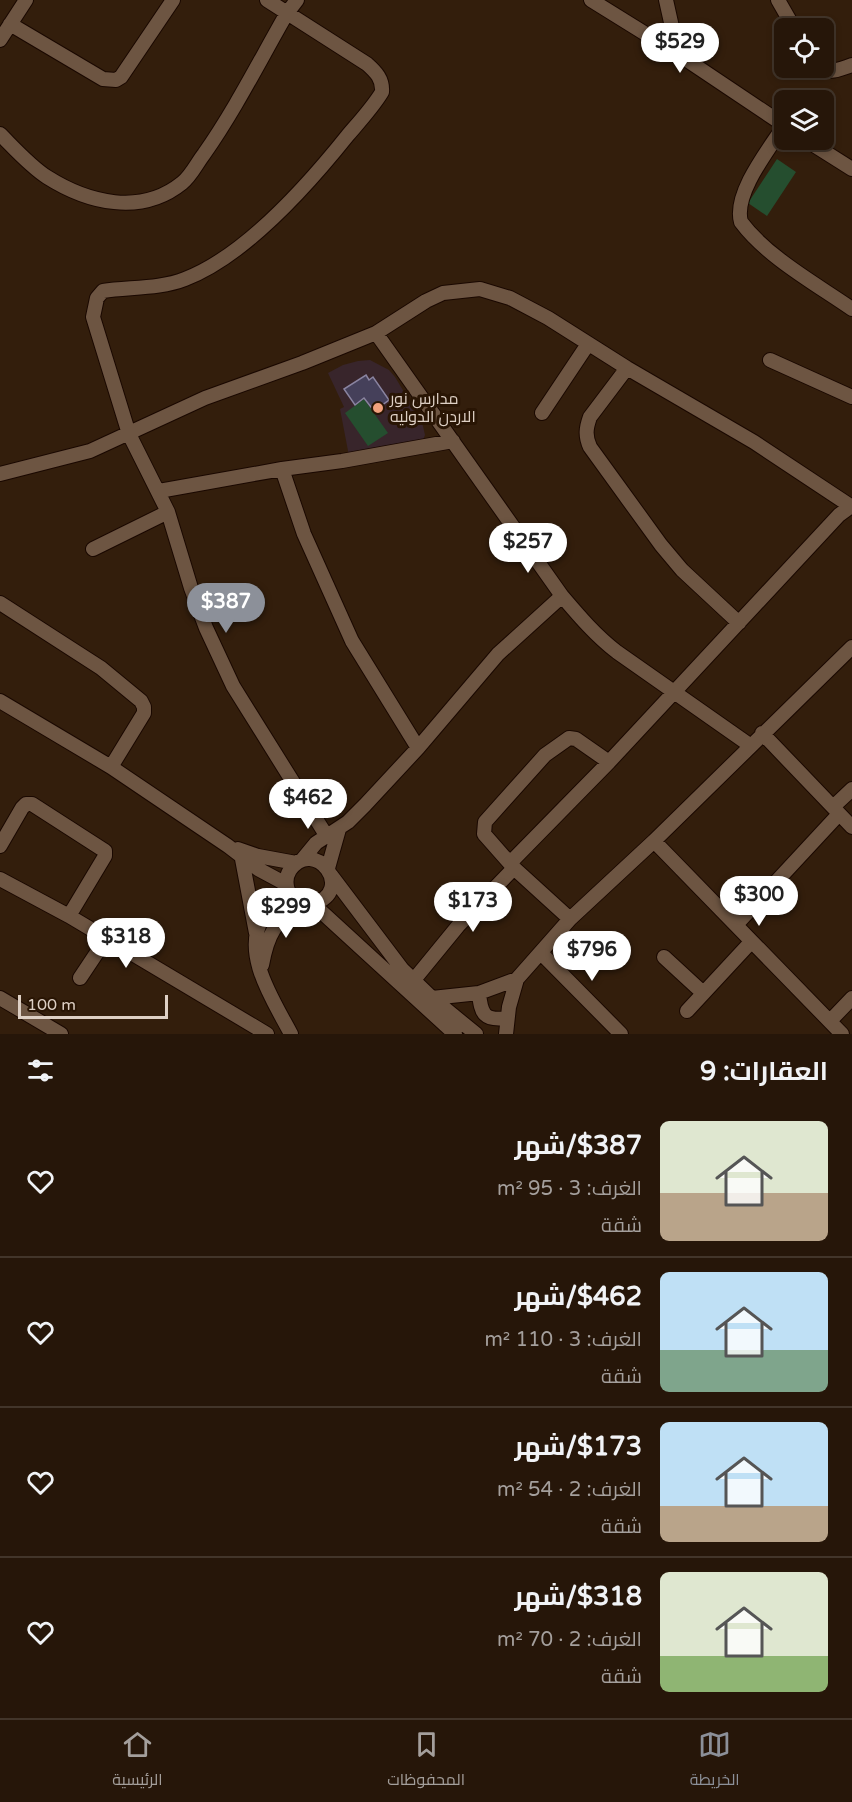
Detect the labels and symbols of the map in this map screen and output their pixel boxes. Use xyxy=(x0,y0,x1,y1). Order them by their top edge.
pin: $529 xyxy=(644,23,716,74)
place label: مدارس نور الاردن الدوليه xyxy=(389,389,476,427)
marker: مدارس نور الاردن الدوليه xyxy=(371,401,385,415)
pin: $257 xyxy=(492,523,564,574)
pin: $387 xyxy=(190,583,262,634)
pin: $462 xyxy=(272,779,344,830)
pin: $300 xyxy=(723,876,795,927)
pin: $173 xyxy=(437,882,509,933)
pin: $299 xyxy=(250,888,322,939)
pin: $318 xyxy=(90,918,162,969)
pin: $796 xyxy=(556,931,628,982)
scale bar xyxy=(18,992,168,1019)

